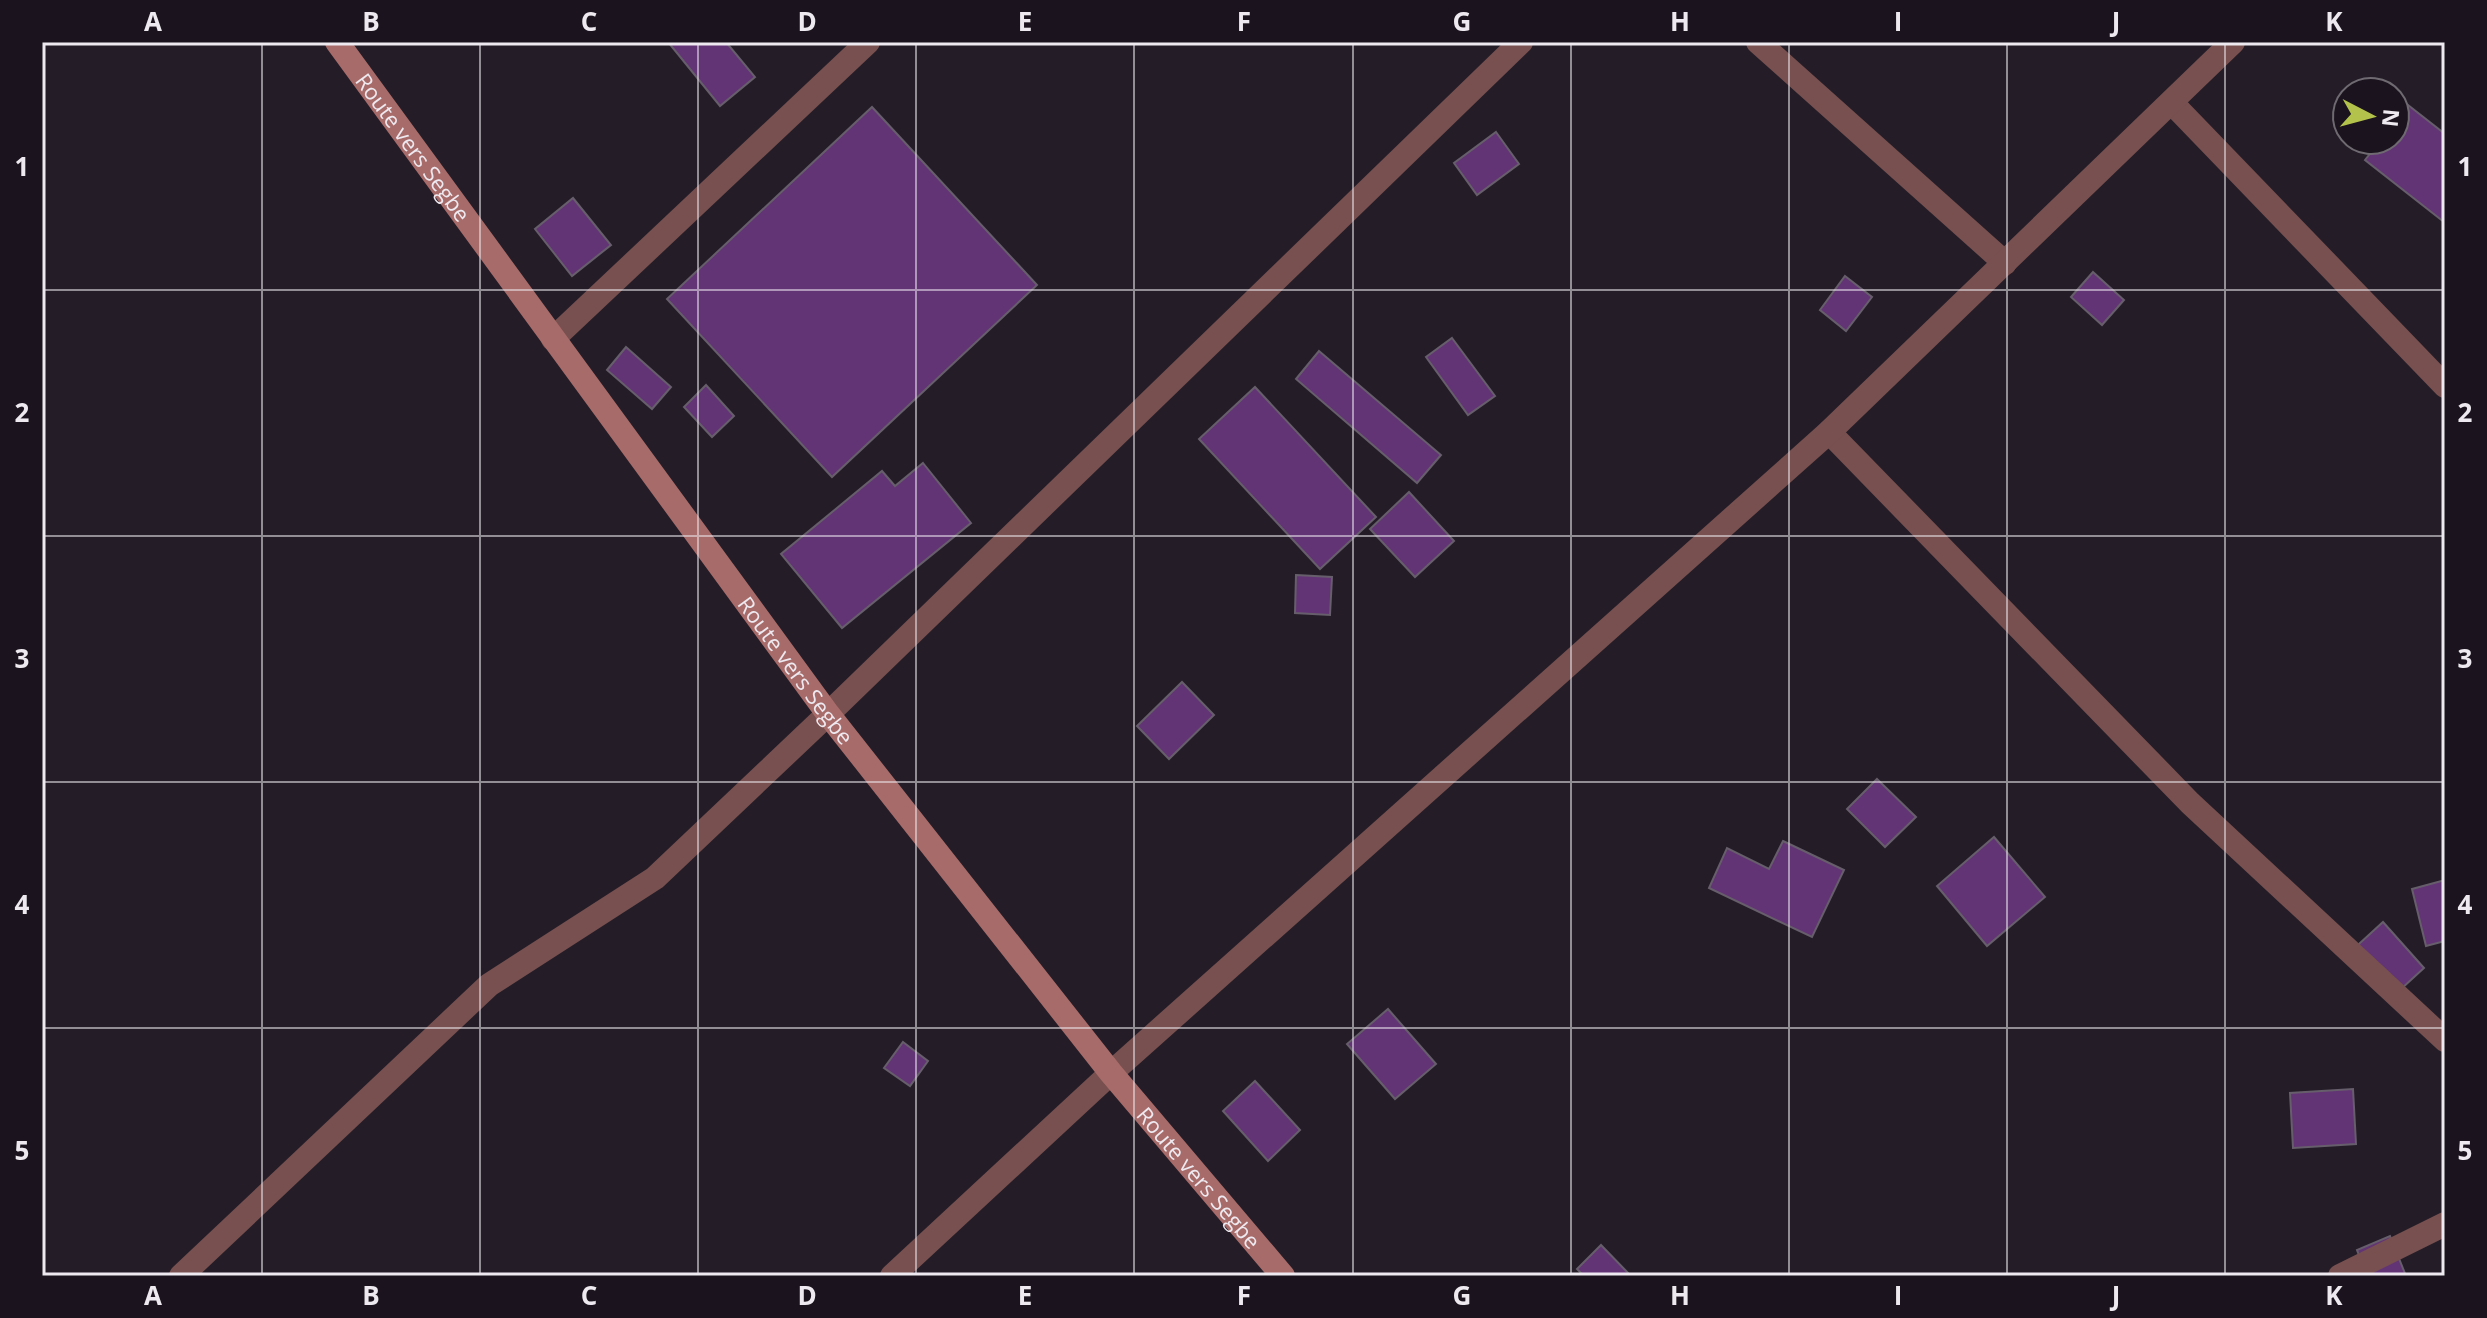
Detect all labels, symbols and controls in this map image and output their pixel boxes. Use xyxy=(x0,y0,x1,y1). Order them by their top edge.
text: A xyxy=(144,3,162,39)
text: B xyxy=(362,3,380,39)
text: C xyxy=(581,3,597,39)
text: D xyxy=(797,3,817,39)
text: E xyxy=(1018,3,1032,39)
text: F xyxy=(1237,3,1251,39)
text: G xyxy=(1453,3,1471,39)
text: H xyxy=(1670,3,1690,39)
text: I xyxy=(1894,3,1902,39)
text: J xyxy=(2110,3,2120,39)
text: K xyxy=(2325,3,2343,39)
street label: Route vers Segbe xyxy=(349,67,478,227)
north arrow xyxy=(2331,76,2411,156)
text: N xyxy=(2376,108,2408,129)
text: 1 xyxy=(15,148,29,184)
text: 1 xyxy=(2458,148,2472,184)
text: 2 xyxy=(15,394,30,430)
text: 2 xyxy=(2458,394,2473,430)
street label: Route vers Segbe xyxy=(732,590,861,750)
text: 3 xyxy=(15,640,29,676)
text: 3 xyxy=(2458,640,2472,676)
text: 4 xyxy=(15,886,30,922)
text: 4 xyxy=(2458,886,2473,922)
street label: Route vers Segbe xyxy=(1131,1100,1268,1254)
text: 5 xyxy=(15,1132,29,1168)
text: 5 xyxy=(2458,1132,2472,1168)
text: A xyxy=(144,1277,162,1313)
text: B xyxy=(362,1277,380,1313)
text: C xyxy=(581,1277,597,1313)
text: D xyxy=(797,1277,817,1313)
text: E xyxy=(1018,1277,1032,1313)
text: F xyxy=(1237,1277,1251,1313)
text: G xyxy=(1453,1277,1471,1313)
text: H xyxy=(1670,1277,1690,1313)
text: I xyxy=(1894,1277,1902,1313)
text: J xyxy=(2110,1277,2120,1313)
text: K xyxy=(2325,1277,2343,1313)

